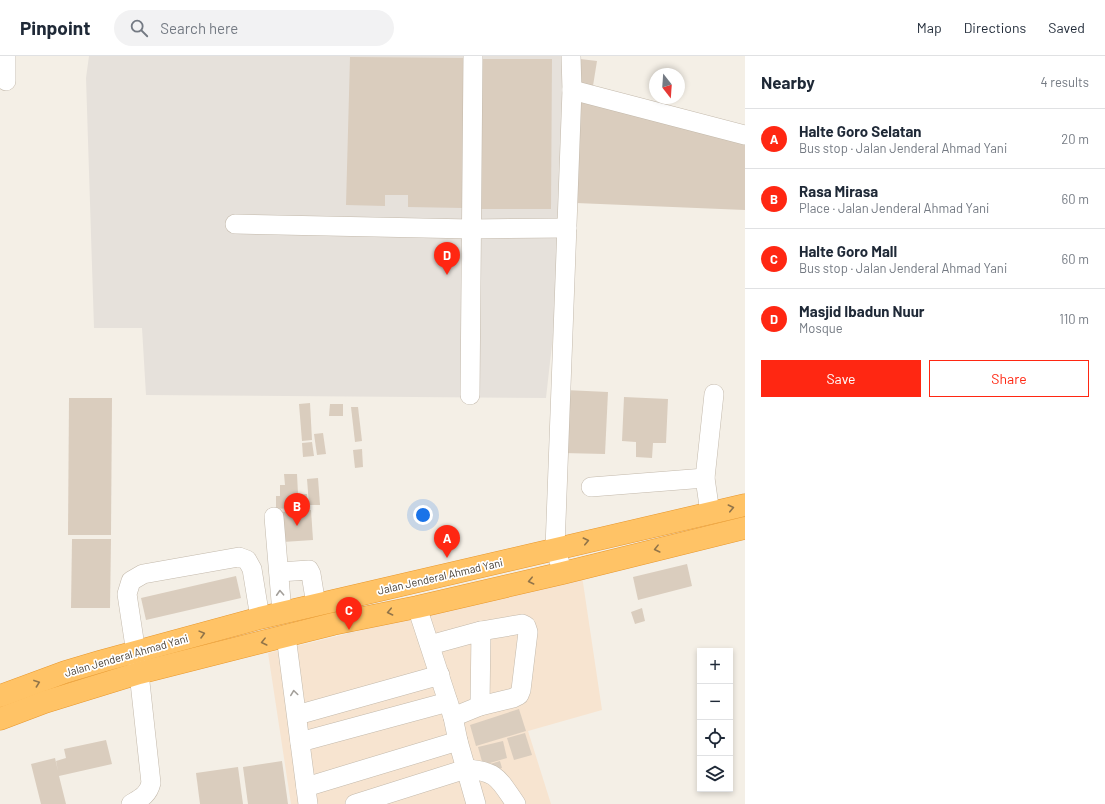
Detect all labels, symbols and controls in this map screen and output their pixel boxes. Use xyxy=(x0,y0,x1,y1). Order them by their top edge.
search box xyxy=(114,10,394,46)
text: Pinpoint xyxy=(20,16,90,39)
icon: search xyxy=(128,17,150,39)
text: Search here xyxy=(160,19,238,37)
text: Map xyxy=(917,19,942,36)
text: Directions xyxy=(964,19,1026,36)
text: Saved xyxy=(1048,19,1085,36)
north arrow xyxy=(649,68,685,104)
text: Nearby xyxy=(761,72,815,92)
text: 4 results xyxy=(1041,74,1089,90)
text: Halte Goro Selatan xyxy=(799,122,922,140)
text: A xyxy=(770,131,778,147)
text: 20 m xyxy=(1061,131,1089,147)
text: Bus stop · Jalan Jenderal Ahmad Yani xyxy=(799,140,1007,156)
text: Rasa Mirasa xyxy=(799,182,878,200)
text: B xyxy=(770,191,778,207)
text: 60 m xyxy=(1062,191,1089,207)
text: Place · Jalan Jenderal Ahmad Yani xyxy=(799,200,989,216)
pin: D xyxy=(434,242,460,275)
text: Halte Goro Mall xyxy=(799,242,897,260)
text: C xyxy=(770,251,778,267)
text: 60 m xyxy=(1062,251,1089,267)
text: Bus stop · Jalan Jenderal Ahmad Yani xyxy=(799,260,1007,276)
text: Masjid Ibadun Nuur xyxy=(799,302,925,320)
text: D xyxy=(770,311,778,327)
text: 110 m xyxy=(1059,311,1089,327)
text: Mosque xyxy=(799,320,843,336)
button: Save xyxy=(761,360,921,397)
button: Share xyxy=(929,360,1089,397)
pin: B xyxy=(284,493,310,526)
one-way arrow xyxy=(728,504,734,512)
your location xyxy=(413,505,433,525)
pin: A xyxy=(434,525,460,558)
one-way arrow xyxy=(583,538,590,546)
one-way arrow xyxy=(654,545,660,553)
street label: Jalan Jenderal Ahmad Yani xyxy=(376,555,504,597)
one-way arrow xyxy=(527,576,534,584)
one-way arrow xyxy=(276,590,285,596)
pin: C xyxy=(336,597,362,630)
one-way arrow xyxy=(387,608,393,616)
one-way arrow xyxy=(198,630,205,639)
street label: Jalan Jenderal Ahmad Yani xyxy=(63,631,190,679)
one-way arrow xyxy=(260,637,267,645)
map controls xyxy=(697,648,733,792)
button: + xyxy=(697,648,733,684)
one-way arrow xyxy=(33,679,40,687)
button: − xyxy=(697,684,733,720)
one-way arrow xyxy=(290,690,299,696)
button: locate xyxy=(697,720,733,756)
button: layers xyxy=(697,756,733,792)

